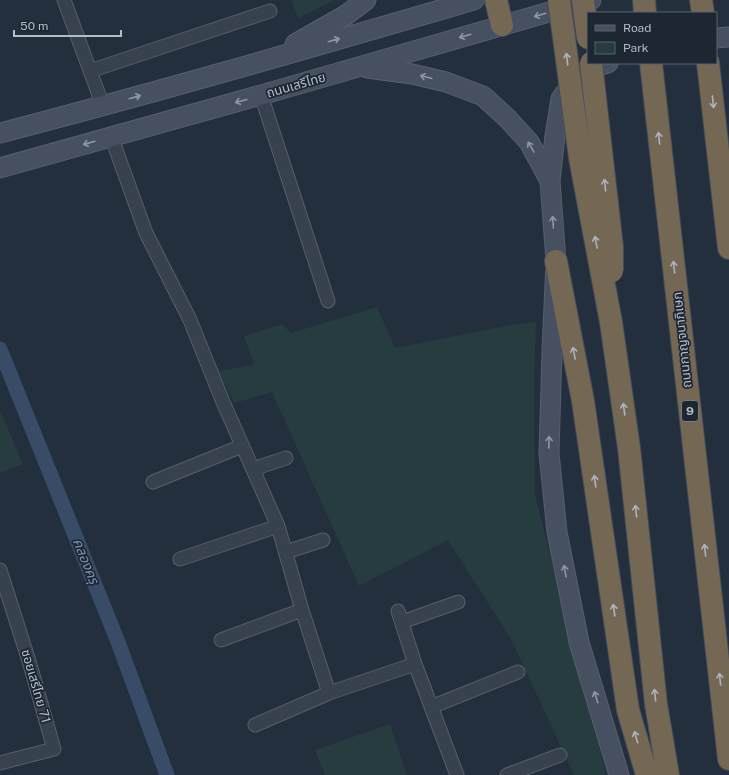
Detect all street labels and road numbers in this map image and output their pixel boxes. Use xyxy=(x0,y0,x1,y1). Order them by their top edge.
street label: ถนนเสรีไทย xyxy=(265,69,327,101)
street label: ถนนกาญจนาภิเษก xyxy=(669,291,695,389)
road number: 9 xyxy=(682,401,698,421)
street label: ซอยเสรีไทย 71 xyxy=(18,647,54,725)

